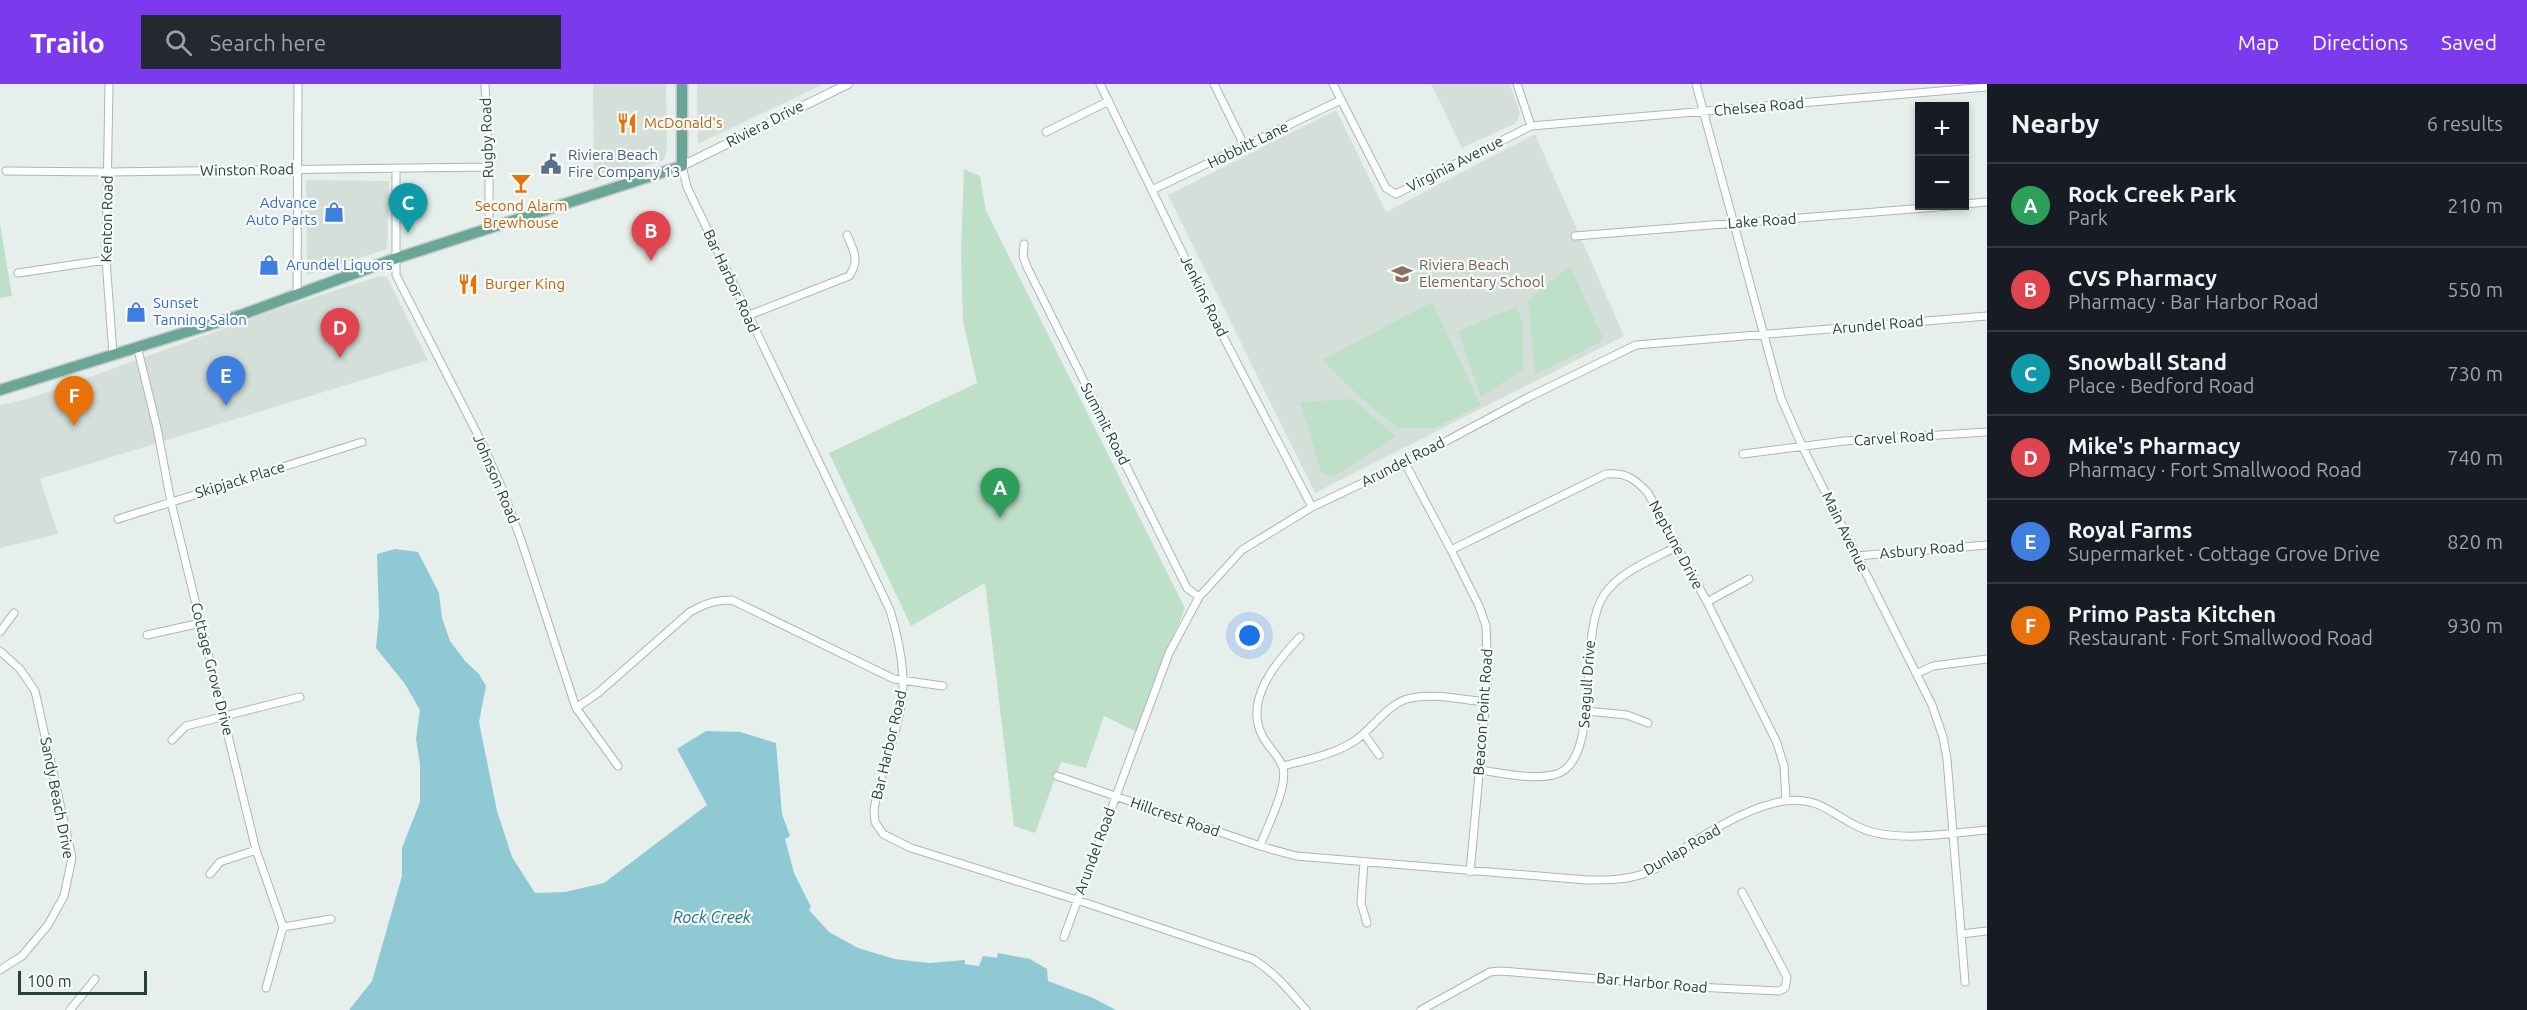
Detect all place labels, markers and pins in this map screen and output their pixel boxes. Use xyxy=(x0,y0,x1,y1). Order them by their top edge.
restaurant icon: McDonald's xyxy=(615,111,639,135)
place label: McDonald's xyxy=(644,114,722,131)
place label: Riviera Beach Fire Company 13 xyxy=(568,146,680,180)
public building icon: Riviera Beach Fire Company 13 xyxy=(539,152,563,176)
bar icon: Second Alarm Brewhouse xyxy=(509,171,533,195)
pin: C xyxy=(388,184,428,233)
place label: Advance Auto Parts xyxy=(246,194,317,228)
place label: Second Alarm Brewhouse xyxy=(475,197,567,231)
shop icon: Advance Auto Parts xyxy=(322,200,346,224)
pin: B xyxy=(632,212,670,261)
shop icon: Arundel Liquors xyxy=(257,253,281,277)
place label: Arundel Liquors xyxy=(286,256,393,273)
place label: Riviera Beach Elementary School xyxy=(1419,256,1545,290)
school or university icon: Riviera Beach Elementary School xyxy=(1390,262,1414,286)
restaurant icon: Burger King xyxy=(456,272,480,296)
place label: Burger King xyxy=(485,275,565,292)
place label: Sunset Tanning Salon xyxy=(153,294,247,328)
shop icon: Sunset Tanning Salon xyxy=(124,300,148,324)
pin: D xyxy=(320,308,360,358)
pin: E xyxy=(206,356,246,406)
pin: F xyxy=(54,376,94,426)
pin: A xyxy=(980,468,1020,518)

